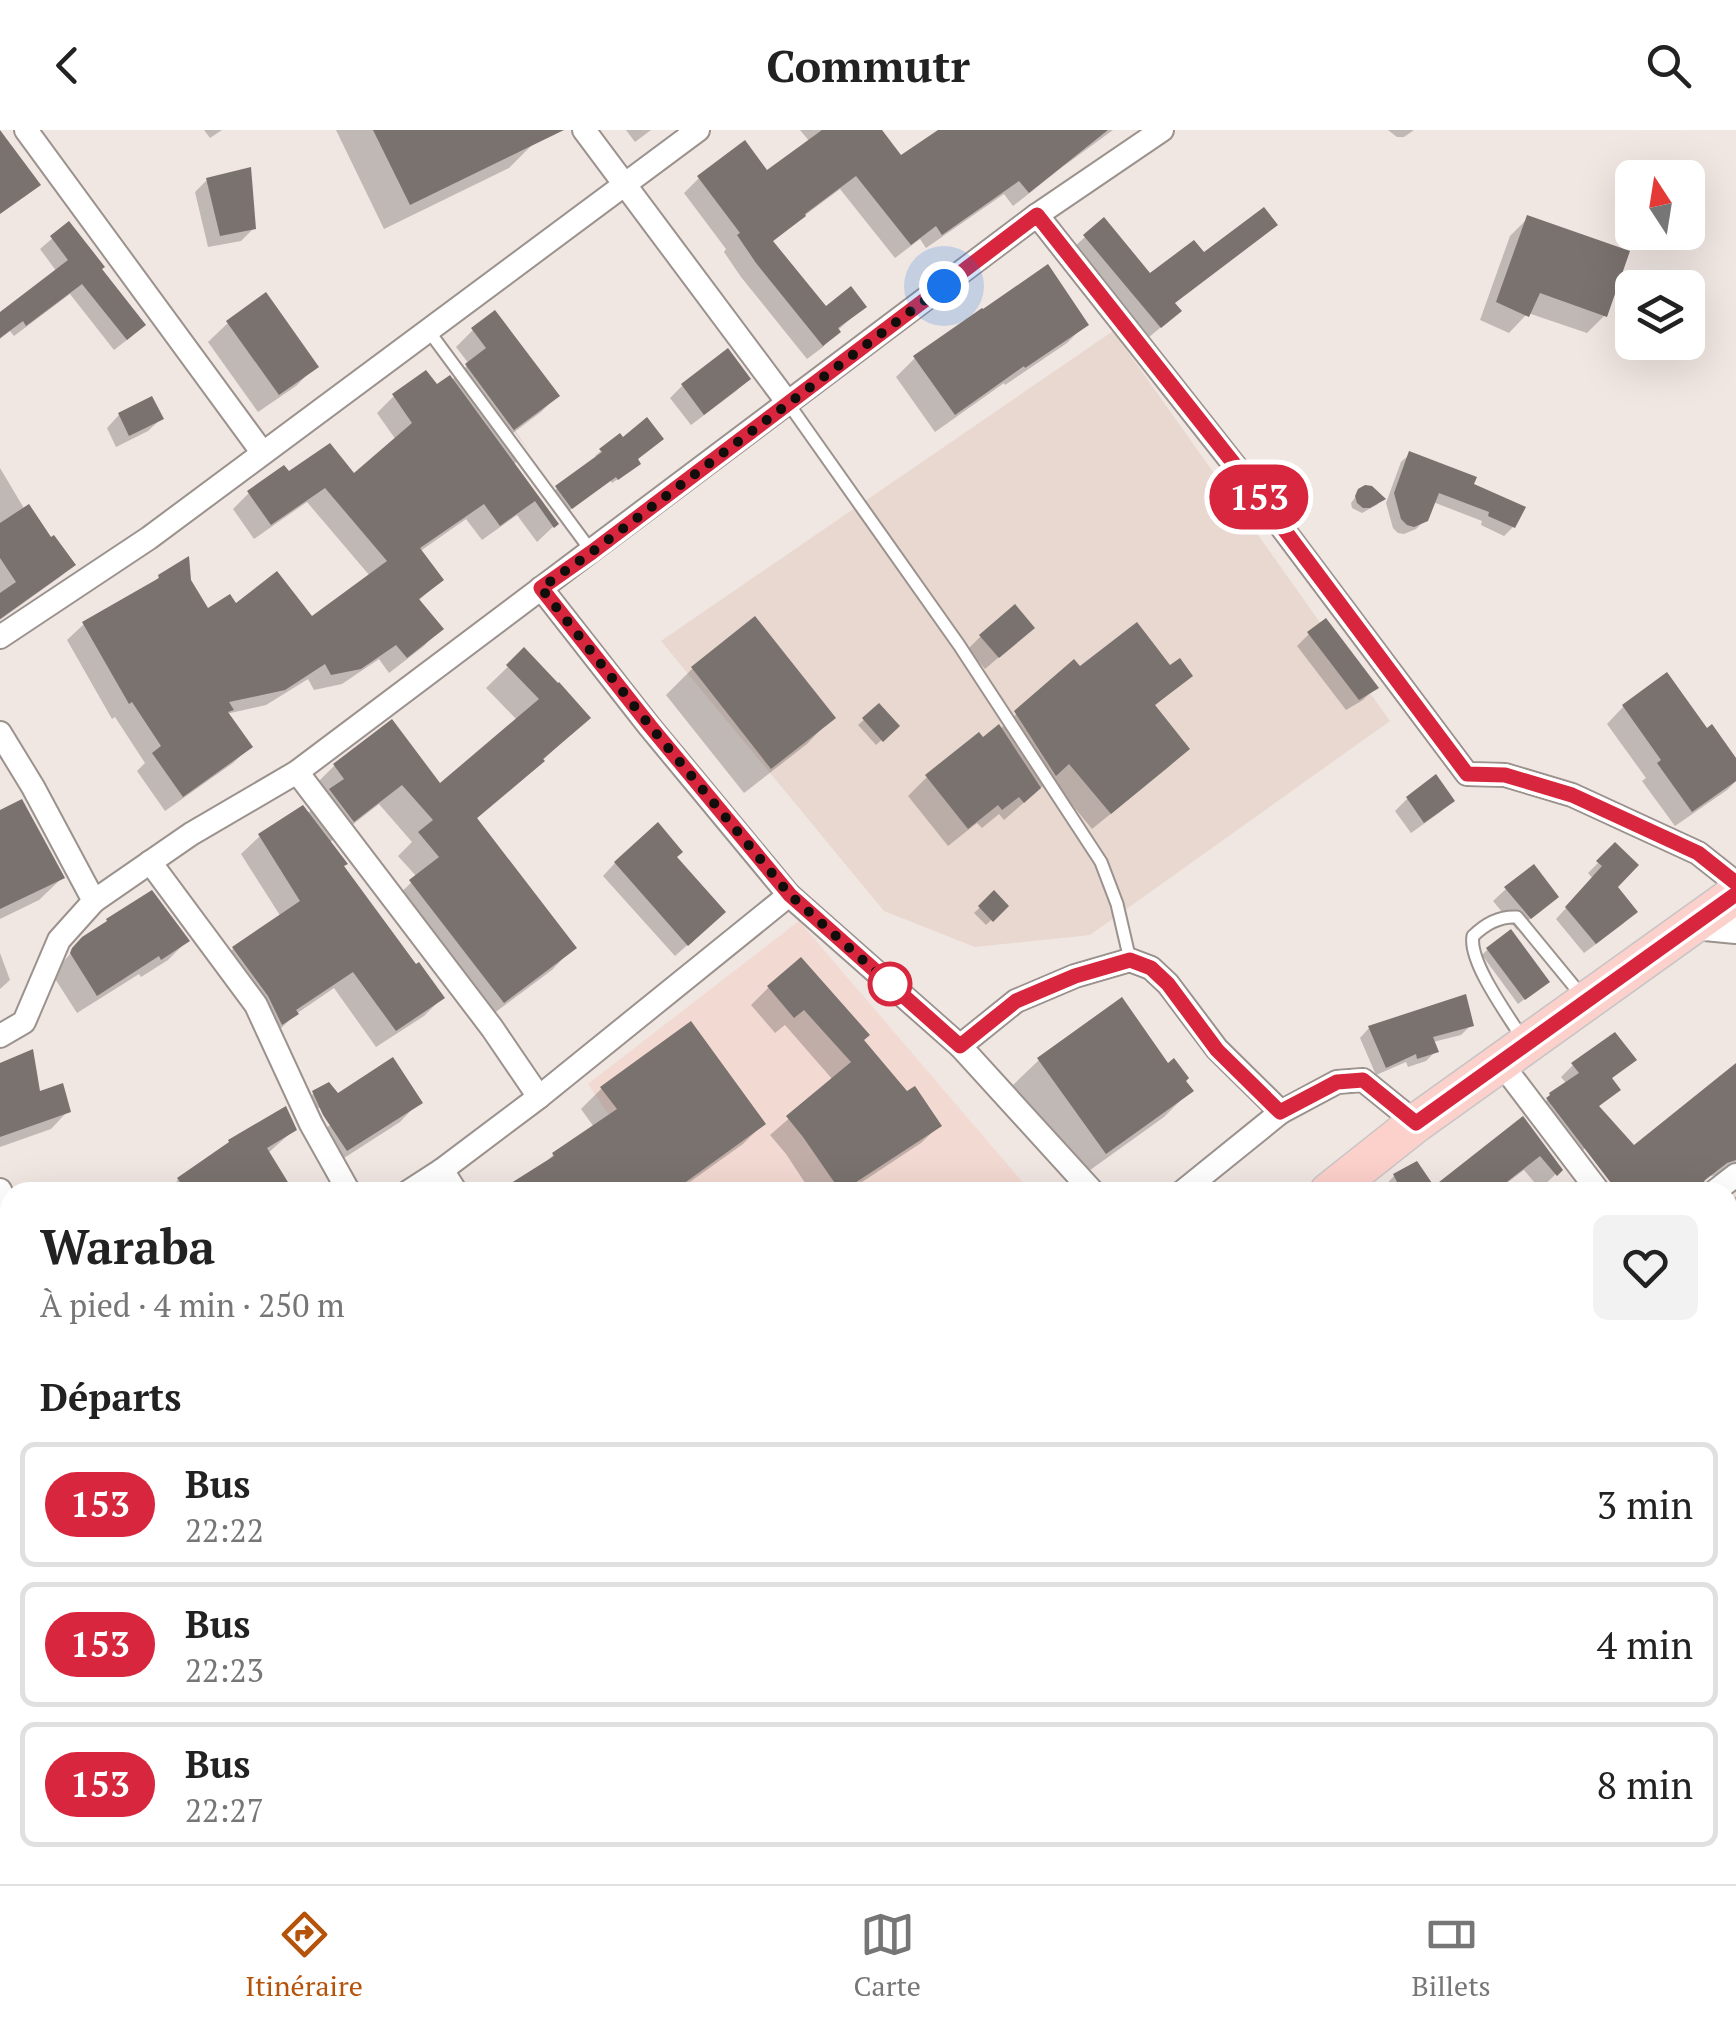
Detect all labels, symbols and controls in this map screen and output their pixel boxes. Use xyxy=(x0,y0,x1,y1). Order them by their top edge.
text: Commutr xyxy=(766,35,970,95)
icon: back xyxy=(40,38,95,93)
icon: search xyxy=(1641,38,1696,93)
north arrow xyxy=(1615,160,1705,250)
map controls xyxy=(1615,160,1705,360)
your location xyxy=(919,261,969,311)
button: layers xyxy=(1615,270,1705,360)
line badge: 153 xyxy=(1202,464,1316,530)
text: 153 xyxy=(1229,474,1289,520)
unlabelled marker xyxy=(869,963,911,1005)
text: Waraba xyxy=(40,1214,215,1278)
button: heart xyxy=(1593,1215,1698,1320)
text: À pied · 4 min · 250 m xyxy=(40,1284,345,1326)
text: Départs xyxy=(40,1372,181,1422)
text: Bus xyxy=(185,1459,250,1509)
text: 3 min xyxy=(1597,1480,1693,1530)
text: 153 xyxy=(70,1481,130,1527)
text: 22:22 xyxy=(185,1509,264,1551)
text: Bus xyxy=(185,1599,250,1649)
text: 4 min xyxy=(1597,1620,1693,1670)
text: 153 xyxy=(70,1621,130,1667)
text: 22:23 xyxy=(185,1649,264,1691)
text: Bus xyxy=(185,1739,250,1789)
text: 8 min xyxy=(1597,1760,1693,1810)
text: 153 xyxy=(70,1761,130,1807)
text: 22:27 xyxy=(185,1789,264,1831)
tab: Itinéraire xyxy=(245,1907,363,2004)
tab: Carte xyxy=(854,1907,921,2004)
tab: Billets xyxy=(1412,1907,1491,2004)

